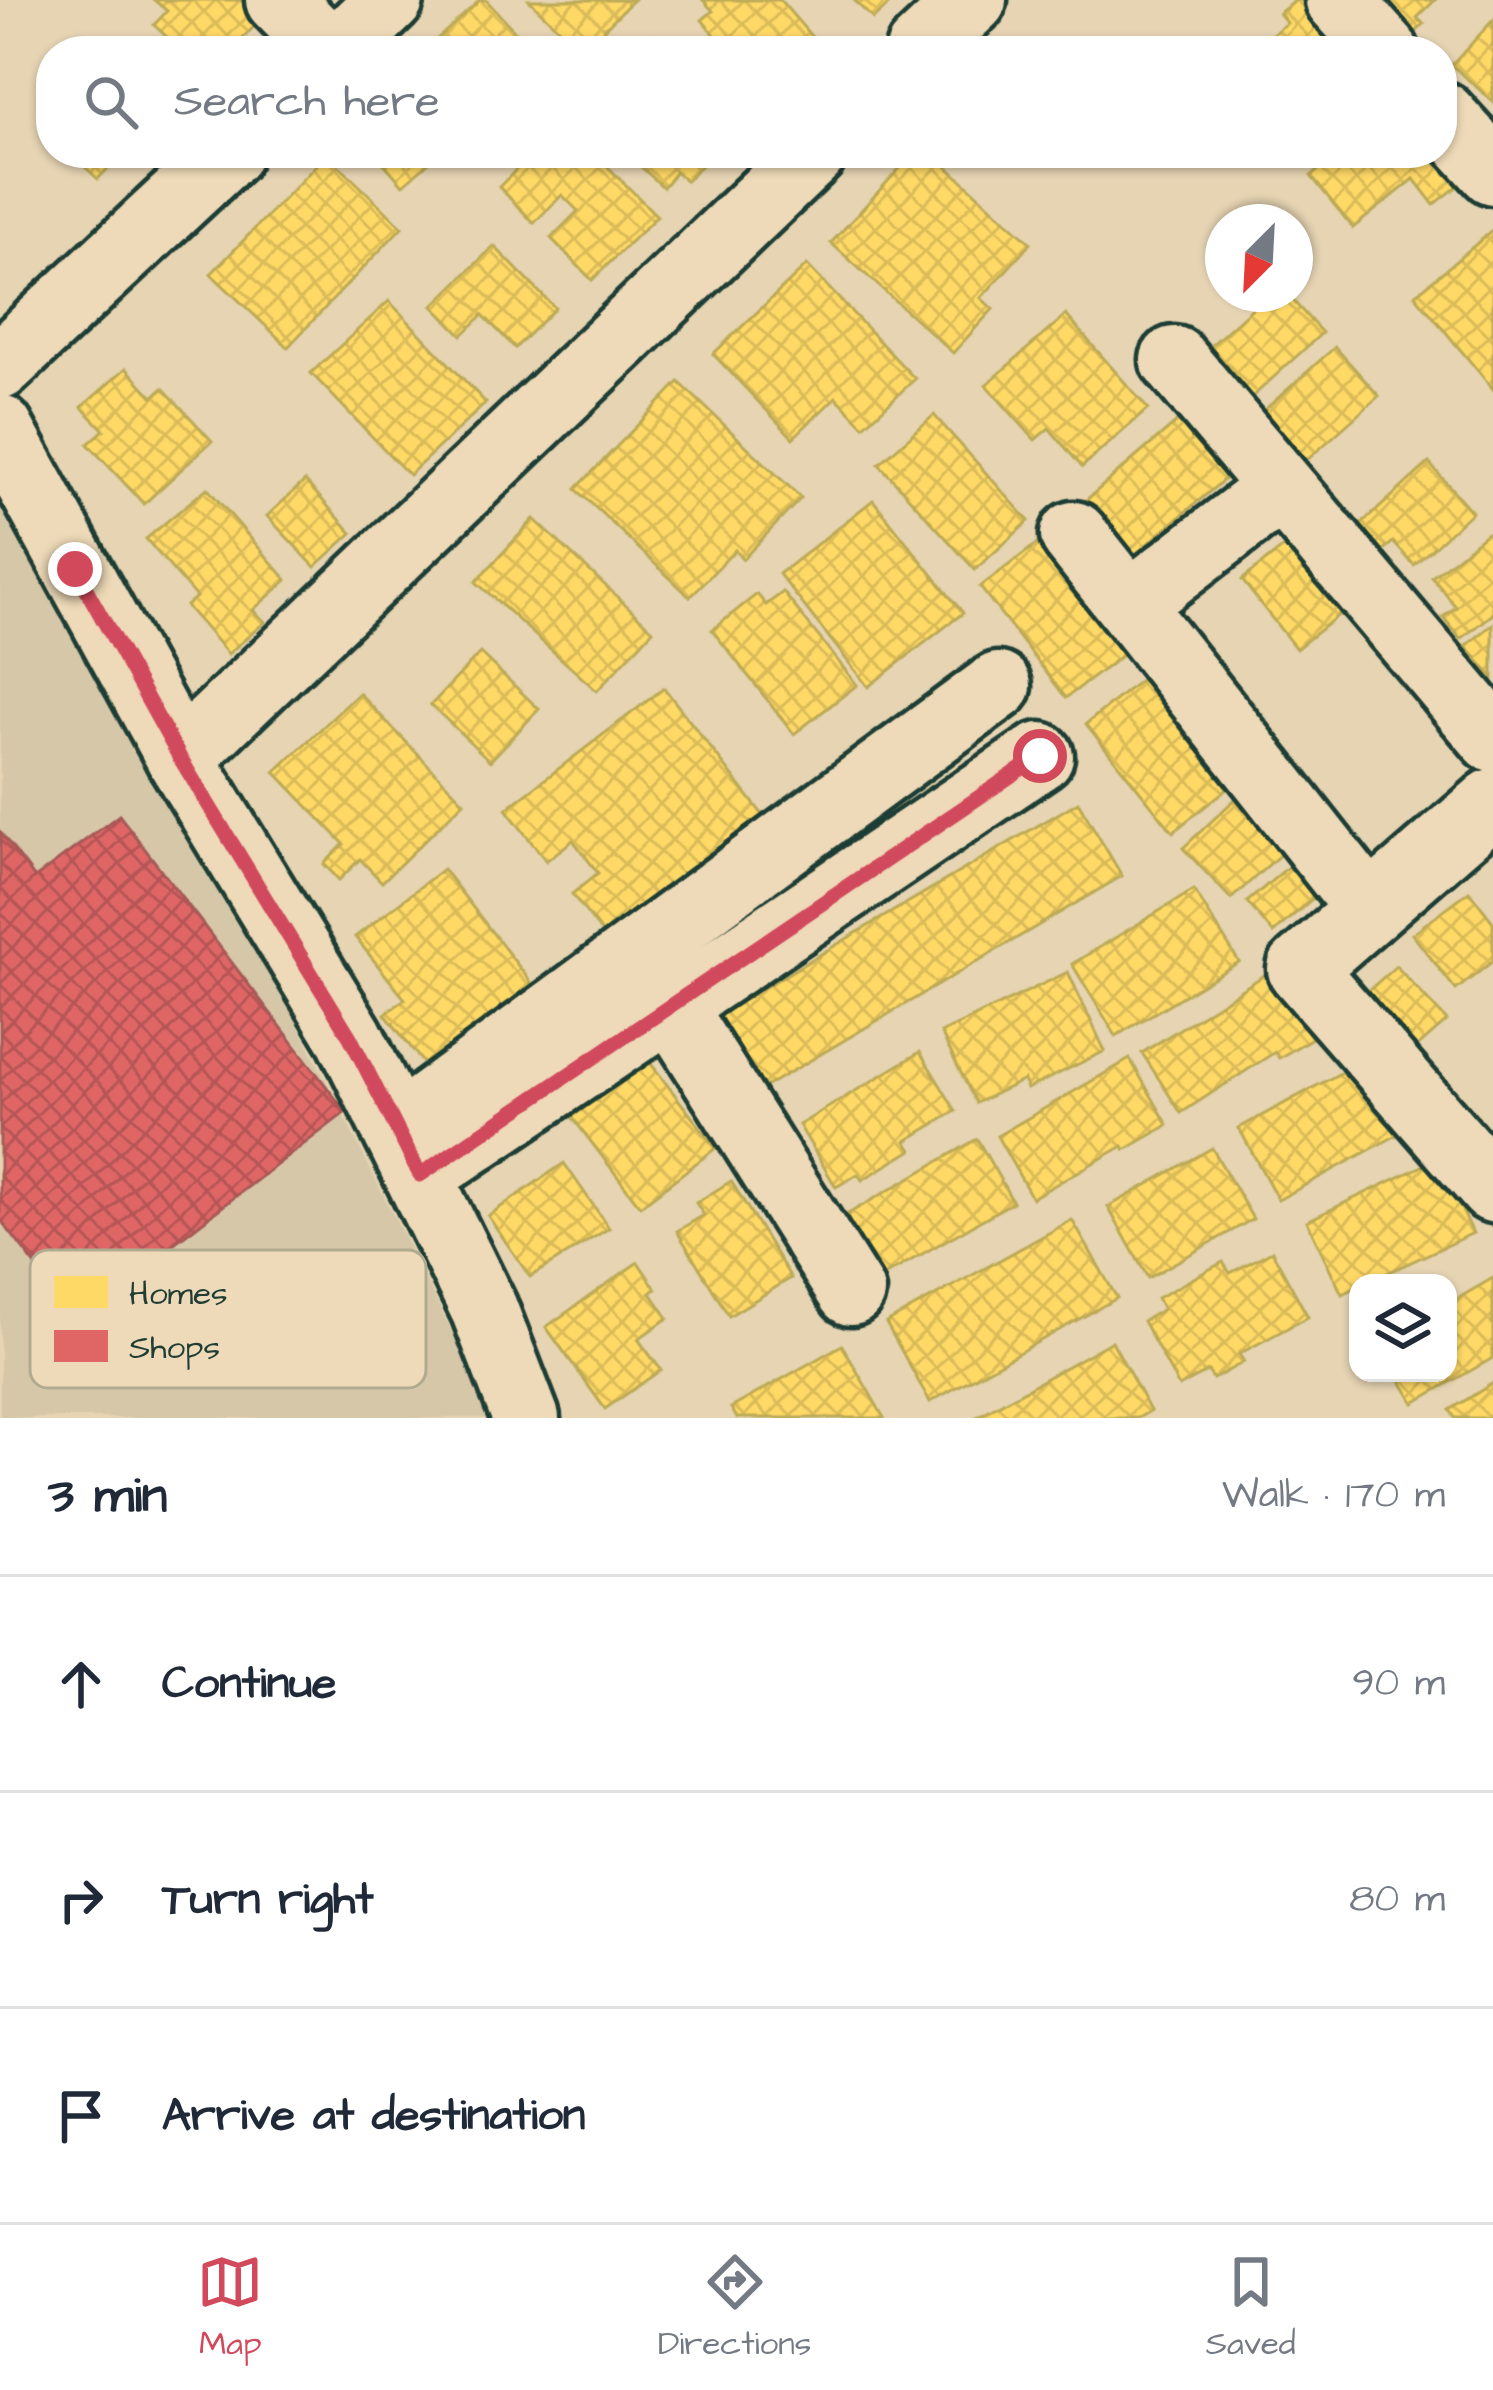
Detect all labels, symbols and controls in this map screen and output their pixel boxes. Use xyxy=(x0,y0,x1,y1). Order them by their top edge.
search box xyxy=(36,36,1457,168)
icon: search xyxy=(78,69,144,135)
text: Search here xyxy=(174,71,440,133)
north arrow xyxy=(1205,204,1313,312)
route end xyxy=(48,542,102,596)
route start xyxy=(1013,729,1067,783)
legend xyxy=(30,1250,426,1388)
text: Homes xyxy=(129,1271,228,1317)
map controls xyxy=(1349,1274,1457,1382)
button: layers xyxy=(1349,1274,1457,1382)
text: Shops xyxy=(129,1325,220,1371)
text: 3 min xyxy=(48,1461,167,1532)
text: Walk · 170 m xyxy=(1222,1469,1445,1523)
icon: ahead xyxy=(48,1651,114,1717)
text: Continue xyxy=(162,1653,336,1715)
text: 90 m xyxy=(1352,1657,1445,1711)
icon: right xyxy=(48,1867,114,1933)
text: Turn right xyxy=(162,1869,374,1931)
text: 80 m xyxy=(1349,1873,1445,1927)
icon: arrive xyxy=(48,2083,114,2149)
text: Arrive at destination xyxy=(162,2085,585,2147)
tab: Map xyxy=(197,2249,263,2367)
tab: Directions xyxy=(658,2249,811,2367)
tab: Saved xyxy=(1206,2249,1296,2367)

